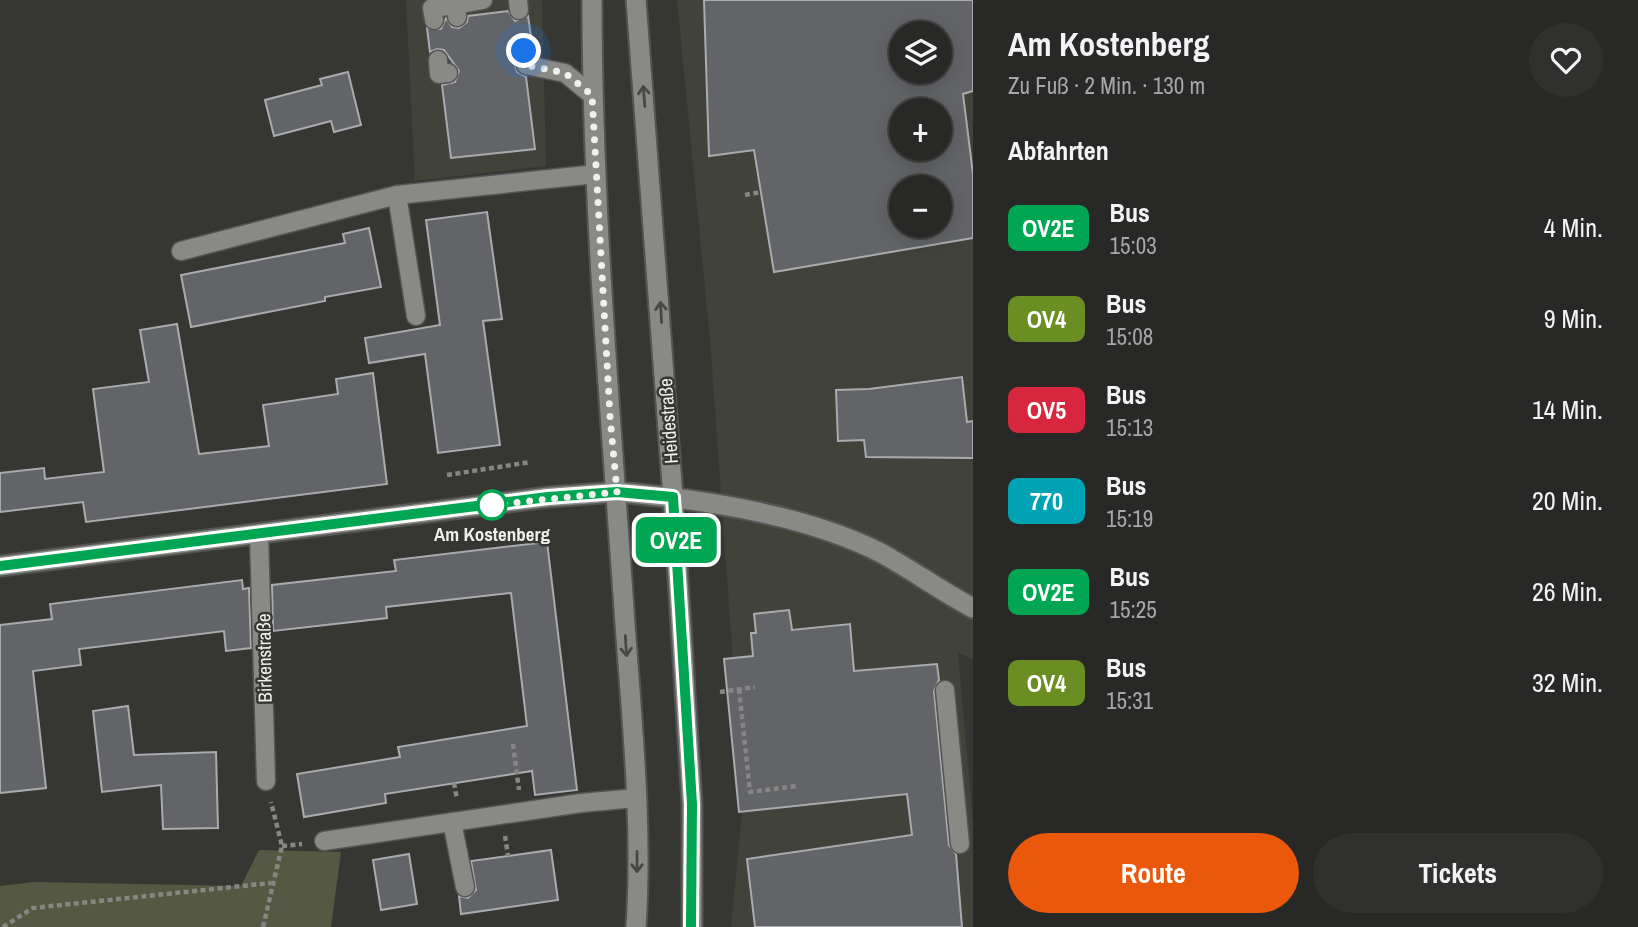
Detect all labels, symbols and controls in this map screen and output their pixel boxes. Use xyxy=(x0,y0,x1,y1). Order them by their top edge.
map controls xyxy=(889,21,952,238)
button: layers xyxy=(889,21,952,84)
text: Am Kostenberg xyxy=(1008,22,1209,66)
button: heart xyxy=(1529,23,1603,97)
your location xyxy=(506,33,541,68)
text: Zu Fuß · 2 Min. · 130 m xyxy=(1008,70,1205,101)
one-way arrow xyxy=(637,85,650,107)
button: + xyxy=(889,98,952,161)
text: Abfahrten xyxy=(1008,133,1109,168)
button: − xyxy=(889,175,952,238)
text: Bus xyxy=(1110,195,1150,230)
text: 4 Min. xyxy=(1544,210,1603,245)
text: OV2E xyxy=(1022,212,1075,244)
text: 15:03 xyxy=(1110,230,1157,261)
text: Bus xyxy=(1106,286,1146,321)
one-way arrow xyxy=(654,301,667,323)
text: 9 Min. xyxy=(1544,301,1603,336)
text: OV4 xyxy=(1027,303,1066,335)
text: 15:08 xyxy=(1106,321,1153,352)
street label: Heidestraße xyxy=(652,377,684,465)
text: Bus xyxy=(1106,377,1146,412)
text: 14 Min. xyxy=(1532,392,1603,427)
text: OV5 xyxy=(1027,394,1066,426)
text: 15:13 xyxy=(1106,412,1153,443)
text: Bus xyxy=(1106,468,1146,503)
text: 20 Min. xyxy=(1532,483,1603,518)
text: 770 xyxy=(1030,485,1063,517)
marker: Am Kostenberg xyxy=(477,490,507,520)
text: 15:19 xyxy=(1106,503,1153,534)
line badge: OV2E xyxy=(627,517,725,563)
place label: Am Kostenberg xyxy=(434,521,550,547)
text: OV2E xyxy=(650,524,702,556)
text: Bus xyxy=(1110,559,1150,594)
text: 26 Min. xyxy=(1532,574,1603,609)
text: OV2E xyxy=(1022,576,1075,608)
text: 15:25 xyxy=(1110,594,1157,625)
street label: Birkenstraße xyxy=(250,613,278,703)
one-way arrow xyxy=(620,634,633,657)
text: Bus xyxy=(1106,650,1146,685)
text: 32 Min. xyxy=(1532,665,1603,700)
text: OV4 xyxy=(1027,667,1066,699)
text: 15:31 xyxy=(1106,685,1153,716)
button: Route xyxy=(1008,833,1299,913)
button: Tickets xyxy=(1313,833,1603,913)
one-way arrow xyxy=(630,851,644,874)

